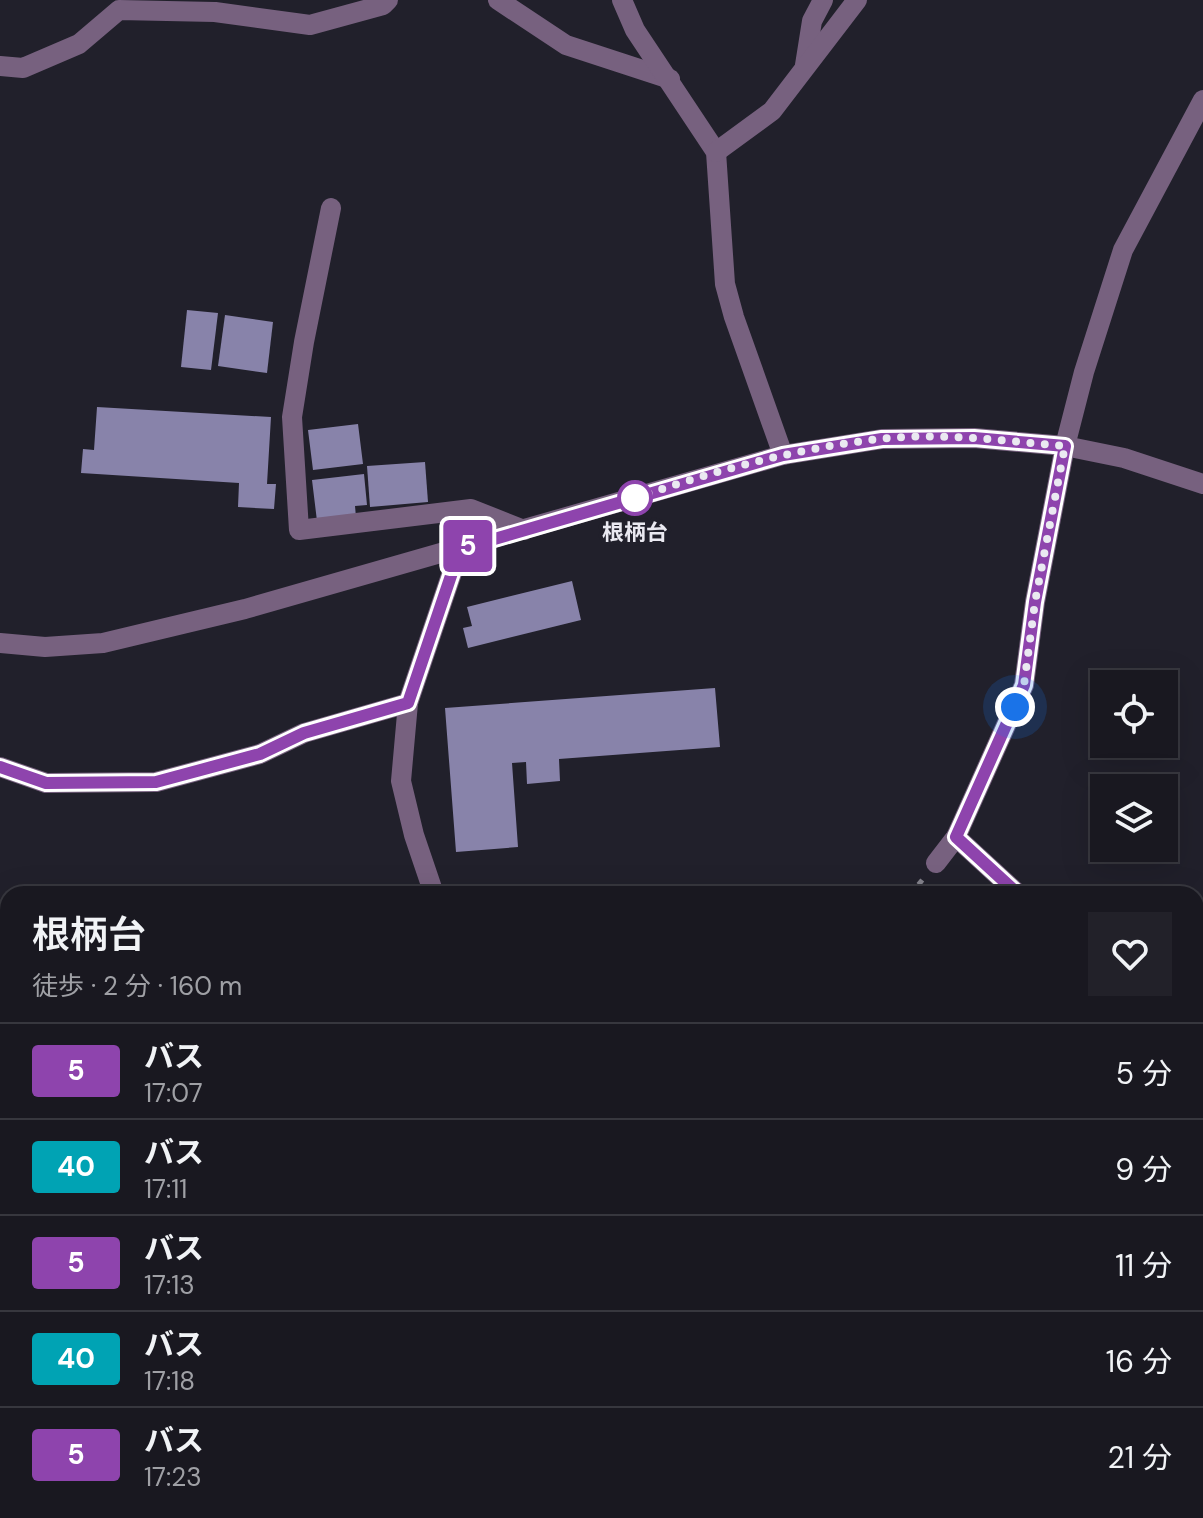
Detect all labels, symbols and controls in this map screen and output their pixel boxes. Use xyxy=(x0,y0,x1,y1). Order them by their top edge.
marker: 根柄台 xyxy=(618,481,652,515)
place label: 根柄台 xyxy=(602,518,668,547)
line badge: 5 xyxy=(442,520,494,572)
text: 5 xyxy=(459,527,477,564)
map controls xyxy=(1090,670,1178,862)
button: locate xyxy=(1090,670,1178,758)
your location xyxy=(995,687,1035,727)
button: layers xyxy=(1090,774,1178,862)
text: 根柄台 xyxy=(32,910,146,960)
button: heart xyxy=(1088,912,1172,996)
text: 徒歩 · 2 分 · 160 m xyxy=(32,969,242,1003)
text: バス xyxy=(144,1037,204,1076)
text: 5 xyxy=(67,1052,85,1089)
text: 5 分 xyxy=(1116,1054,1172,1093)
text: 17:07 xyxy=(144,1076,203,1110)
text: バス xyxy=(144,1133,204,1172)
text: 40 xyxy=(57,1148,95,1185)
text: 9 分 xyxy=(1115,1150,1172,1189)
text: 17:11 xyxy=(144,1172,187,1206)
text: バス xyxy=(144,1229,204,1268)
text: 5 xyxy=(67,1244,85,1281)
text: 11 分 xyxy=(1115,1246,1172,1285)
text: 17:13 xyxy=(144,1268,195,1302)
text: バス xyxy=(144,1325,204,1364)
text: 40 xyxy=(57,1340,95,1377)
text: 16 分 xyxy=(1106,1342,1172,1381)
text: 17:18 xyxy=(144,1364,195,1398)
text: バス xyxy=(144,1421,204,1460)
text: 5 xyxy=(67,1436,85,1473)
text: 21 分 xyxy=(1107,1438,1172,1477)
text: 17:23 xyxy=(144,1460,202,1494)

